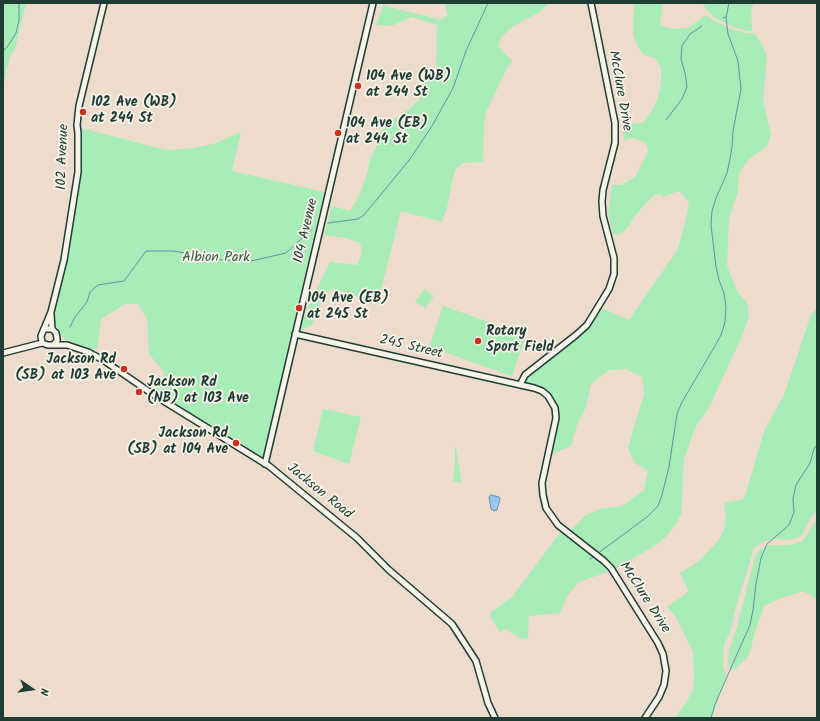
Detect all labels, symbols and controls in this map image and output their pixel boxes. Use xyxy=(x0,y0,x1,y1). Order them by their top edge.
street label: McClure Drive xyxy=(604,49,634,133)
place label: 104 Ave (WB) at 244 St xyxy=(366,70,451,102)
marker: 104 Ave (WB) at 244 St xyxy=(353,81,363,91)
place label: 102 Ave (WB) at 244 St xyxy=(91,96,177,128)
marker: 102 Ave (WB) at 244 St xyxy=(78,107,88,117)
place label: 104 Ave (EB) at 244 St xyxy=(346,117,428,150)
street label: 102 Avenue xyxy=(54,124,74,190)
marker: 104 Ave (EB) at 244 St xyxy=(333,128,343,138)
street label: 104 Avenue xyxy=(291,197,323,265)
park label: Albion Park xyxy=(182,251,250,267)
place label: 104 Ave (EB) at 245 St xyxy=(307,292,389,324)
marker: 104 Ave (EB) at 245 St xyxy=(294,303,304,313)
place label: Rotary Sport Field xyxy=(486,325,554,358)
street label: 245 Street xyxy=(378,333,444,363)
marker: Rotary Sport Field xyxy=(473,336,483,346)
place label: Jackson Rd (SB) at 103 Ave xyxy=(15,353,116,386)
marker: Jackson Rd (SB) at 103 Ave xyxy=(119,364,129,374)
place label: Jackson Rd (NB) at 103 Ave xyxy=(147,376,249,408)
marker: Jackson Rd (NB) at 103 Ave xyxy=(134,387,144,397)
place label: Jackson Rd (SB) at 104 Ave xyxy=(127,427,228,460)
marker: Jackson Rd (SB) at 104 Ave xyxy=(231,438,241,448)
street label: Jackson Road xyxy=(283,460,355,524)
street label: McClure Drive xyxy=(615,559,673,637)
north arrow xyxy=(12,669,52,709)
text: N xyxy=(34,686,53,697)

